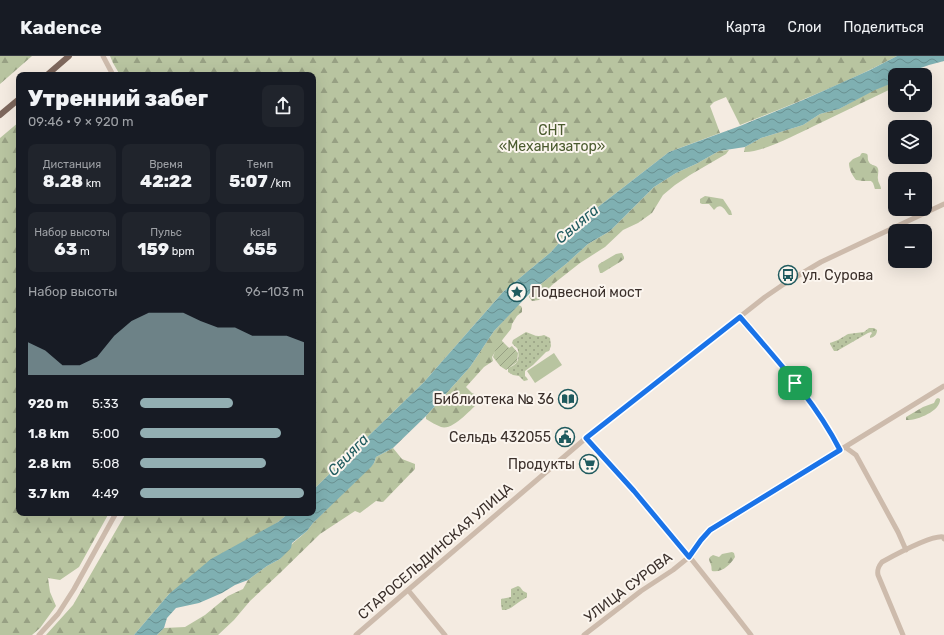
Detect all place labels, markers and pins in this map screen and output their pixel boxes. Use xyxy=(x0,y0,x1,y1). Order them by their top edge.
bus stop icon: ул. Сурова xyxy=(777,264,799,286)
place label: ул. Сурова xyxy=(802,267,873,284)
place icon: Подвесной мост xyxy=(506,281,528,303)
place label: Подвесной мост xyxy=(531,284,642,301)
pin xyxy=(778,366,812,400)
library icon: Библиотека № 36 xyxy=(557,388,579,410)
place label: Библиотека № 36 xyxy=(434,391,554,408)
public building icon: Сельдь 432055 xyxy=(554,426,576,448)
place label: Сельдь 432055 xyxy=(449,429,551,446)
supermarket icon: Продукты xyxy=(578,453,600,475)
place label: Продукты xyxy=(508,456,575,473)

